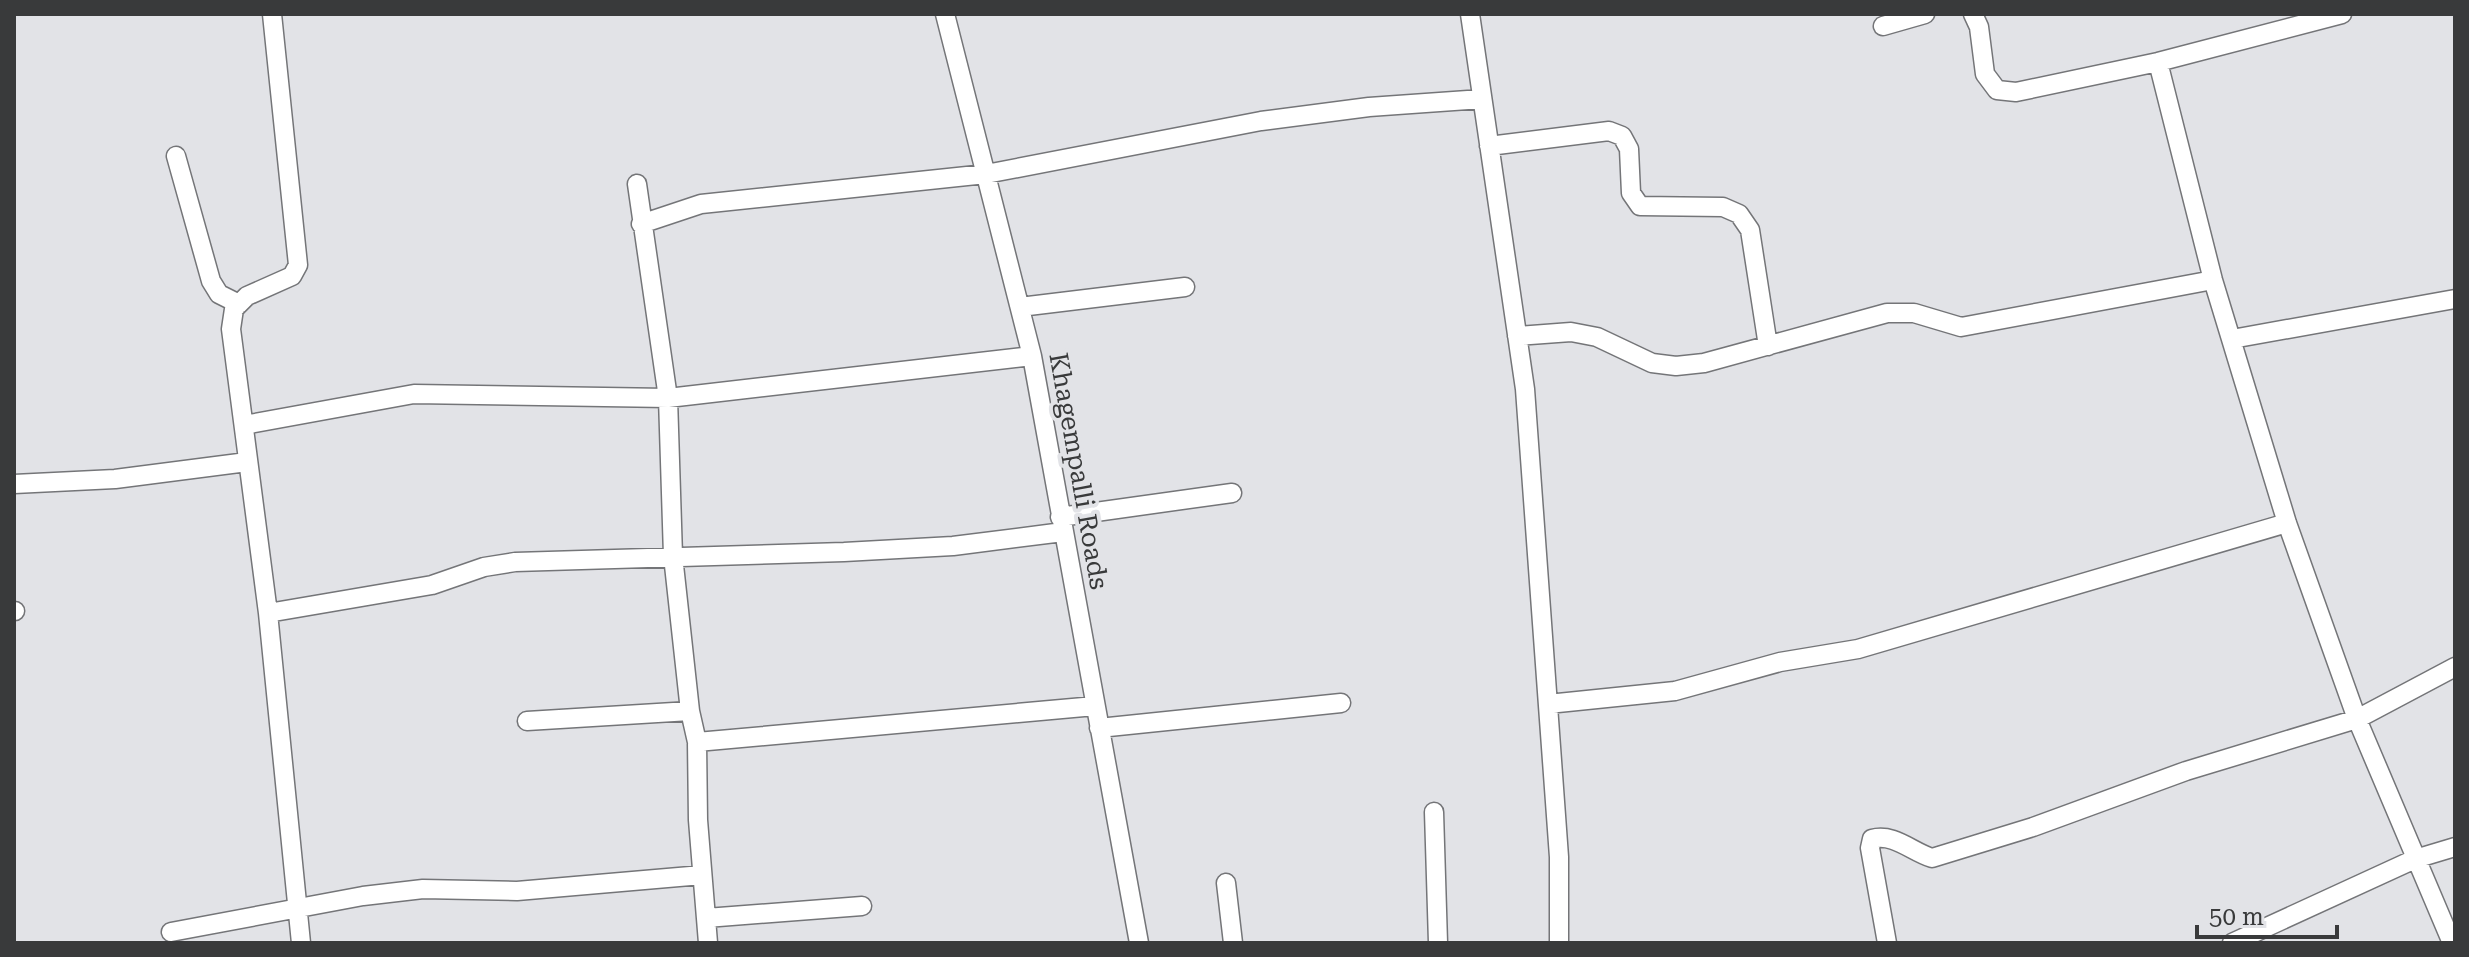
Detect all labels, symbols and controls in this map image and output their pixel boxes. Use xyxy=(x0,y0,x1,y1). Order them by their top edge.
street label: Khagempalli Roads xyxy=(1043,350,1115,592)
scale bar xyxy=(2197,889,2337,939)
text: 50 m xyxy=(2209,903,2264,931)

